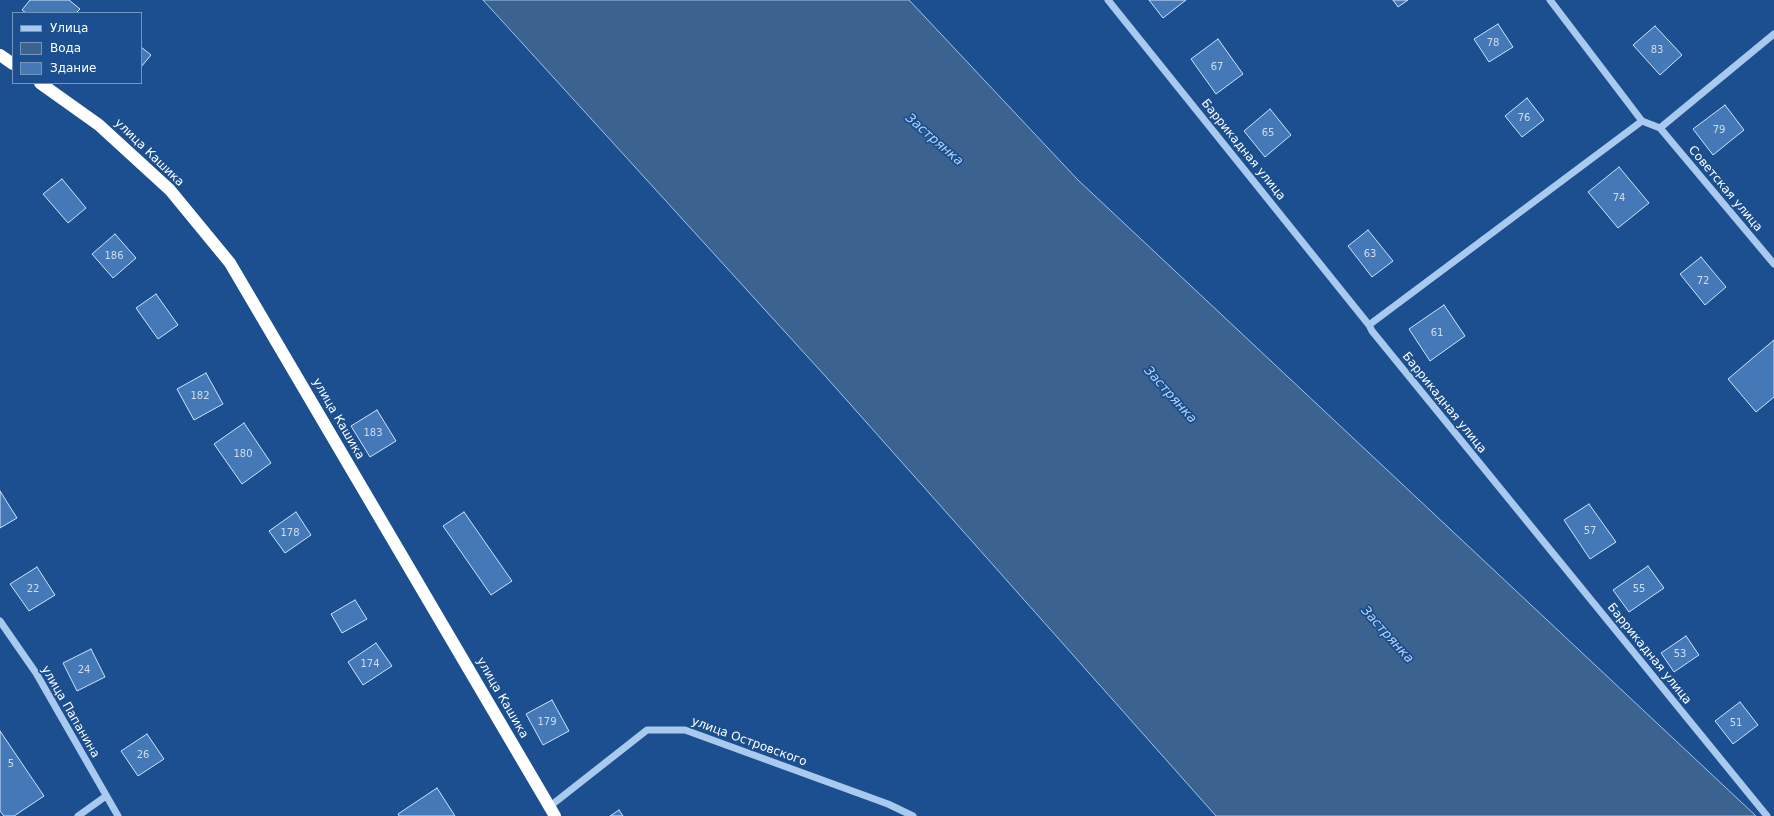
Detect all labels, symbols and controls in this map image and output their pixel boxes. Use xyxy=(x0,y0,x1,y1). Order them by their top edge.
legend xyxy=(12,12,142,84)
text: Улица xyxy=(50,21,88,35)
house number: 78 xyxy=(1487,37,1499,49)
text: Вода xyxy=(50,41,81,55)
house number: 83 xyxy=(1651,44,1663,56)
text: Здание xyxy=(50,61,96,75)
house number: 67 xyxy=(1211,61,1223,73)
street label: Баррикадная улица xyxy=(1198,97,1288,203)
water label: Застрянка xyxy=(902,111,966,169)
house number: 76 xyxy=(1518,112,1530,124)
street label: улица Кашика xyxy=(111,116,187,190)
house number: 79 xyxy=(1713,124,1725,136)
house number: 65 xyxy=(1262,127,1274,139)
street label: Советская улица xyxy=(1685,143,1765,235)
house number: 74 xyxy=(1613,192,1625,204)
house number: 63 xyxy=(1364,248,1376,260)
house number: 186 xyxy=(104,250,124,262)
house number: 72 xyxy=(1697,275,1709,287)
house number: 61 xyxy=(1431,327,1443,339)
street label: Баррикадная улица xyxy=(1399,350,1489,456)
water label: Застрянка xyxy=(1140,363,1200,427)
street label: улица Кашика xyxy=(309,376,367,462)
house number: 182 xyxy=(190,390,210,402)
house number: 183 xyxy=(363,427,383,439)
house number: 180 xyxy=(233,448,253,460)
house number: 57 xyxy=(1584,525,1596,537)
house number: 178 xyxy=(280,527,300,539)
house number: 22 xyxy=(27,583,39,595)
house number: 55 xyxy=(1633,583,1645,595)
street label: Баррикадная улица xyxy=(1604,601,1694,707)
water label: Застрянка xyxy=(1357,603,1417,667)
house number: 53 xyxy=(1674,648,1686,660)
street label: улица Кашика xyxy=(473,655,531,741)
house number: 174 xyxy=(360,658,380,670)
street label: улица Папанина xyxy=(38,663,102,761)
house number: 24 xyxy=(78,664,90,676)
street label: улица Островского xyxy=(689,714,809,770)
house number: 179 xyxy=(537,716,557,728)
house number: 51 xyxy=(1730,717,1742,729)
house number: 26 xyxy=(137,749,149,761)
house number: 5 xyxy=(8,758,14,770)

